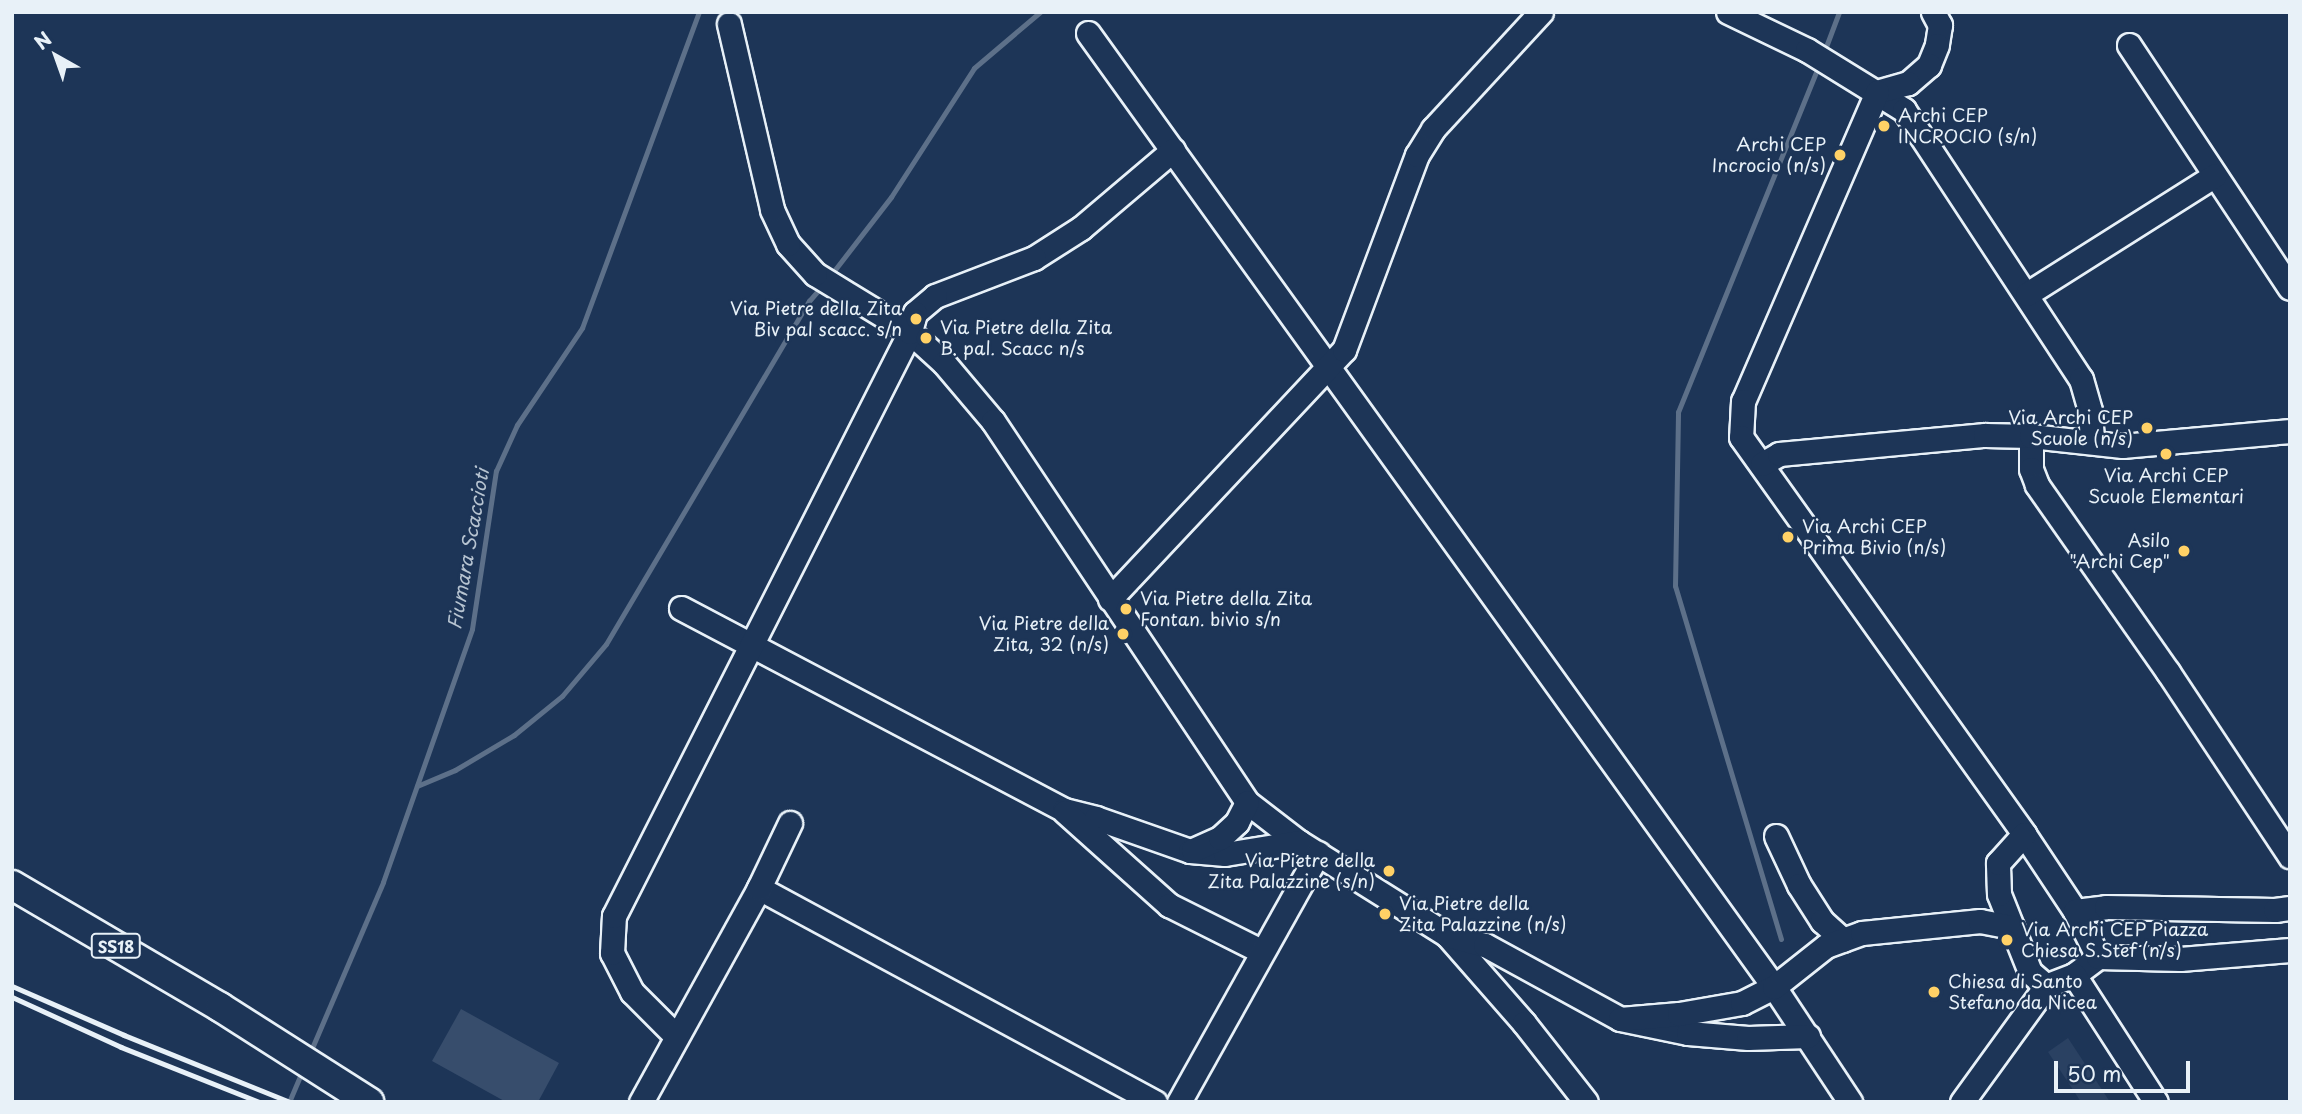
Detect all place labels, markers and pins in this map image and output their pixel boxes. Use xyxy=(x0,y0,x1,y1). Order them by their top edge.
place label: Archi CEP INCROCIO (s/n) xyxy=(1898,105,2038,148)
marker: Archi CEP INCROCIO (s/n) xyxy=(1876,118,1892,134)
place label: Archi CEP Incrocio (n/s) xyxy=(1711,134,1826,176)
marker: Archi CEP Incrocio (n/s) xyxy=(1832,147,1848,163)
place label: Via Pietre della Zita Biv pal scacc. s/n xyxy=(730,298,902,340)
marker: Via Pietre della Zita Biv pal scacc. s/n xyxy=(908,311,924,327)
place label: Via Pietre della Zita B. pal. Scacc n/s xyxy=(940,317,1112,360)
marker: Via Pietre della Zita B. pal. Scacc n/s xyxy=(918,330,934,346)
place label: Via Archi CEP Scuole (n/s) xyxy=(2009,407,2133,450)
marker: Via Archi CEP Scuole (n/s) xyxy=(2139,420,2155,436)
marker: Via Archi CEP Scuole Elementari xyxy=(2158,446,2174,462)
place label: Via Archi CEP Scuole Elementari xyxy=(2087,465,2245,508)
place label: Via Archi CEP Prima Bivio (n/s) xyxy=(1802,516,1947,558)
marker: Via Archi CEP Prima Bivio (n/s) xyxy=(1780,529,1796,545)
place label: Asilo "Archi Cep" xyxy=(2070,530,2170,572)
marker: Asilo "Archi Cep" xyxy=(2176,543,2192,559)
place label: Via Pietre della Zita Fontan. bivio s/n xyxy=(1140,588,1312,630)
marker: Via Pietre della Zita Fontan. bivio s/n xyxy=(1118,601,1134,617)
place label: Via Pietre della Zita, 32 (n/s) xyxy=(979,613,1109,656)
marker: Via Pietre della Zita, 32 (n/s) xyxy=(1115,626,1131,642)
place label: Via Pietre della Zita Palazzine (s/n) xyxy=(1206,850,1375,892)
marker: Via Pietre della Zita Palazzine (s/n) xyxy=(1381,863,1397,879)
place label: Via Pietre della Zita Palazzine (n/s) xyxy=(1399,893,1569,936)
marker: Via Pietre della Zita Palazzine (n/s) xyxy=(1377,906,1393,922)
place label: Via Archi CEP Piazza Chiesa S.Stef (n/s) xyxy=(2021,919,2206,962)
marker: Via Archi CEP Piazza Chiesa S.Stef (n/s) xyxy=(1999,932,2015,948)
place label: Chiesa di Santo Stefano da Nicea xyxy=(1948,971,2097,1014)
marker: Chiesa di Santo Stefano da Nicea xyxy=(1926,984,1942,1000)

